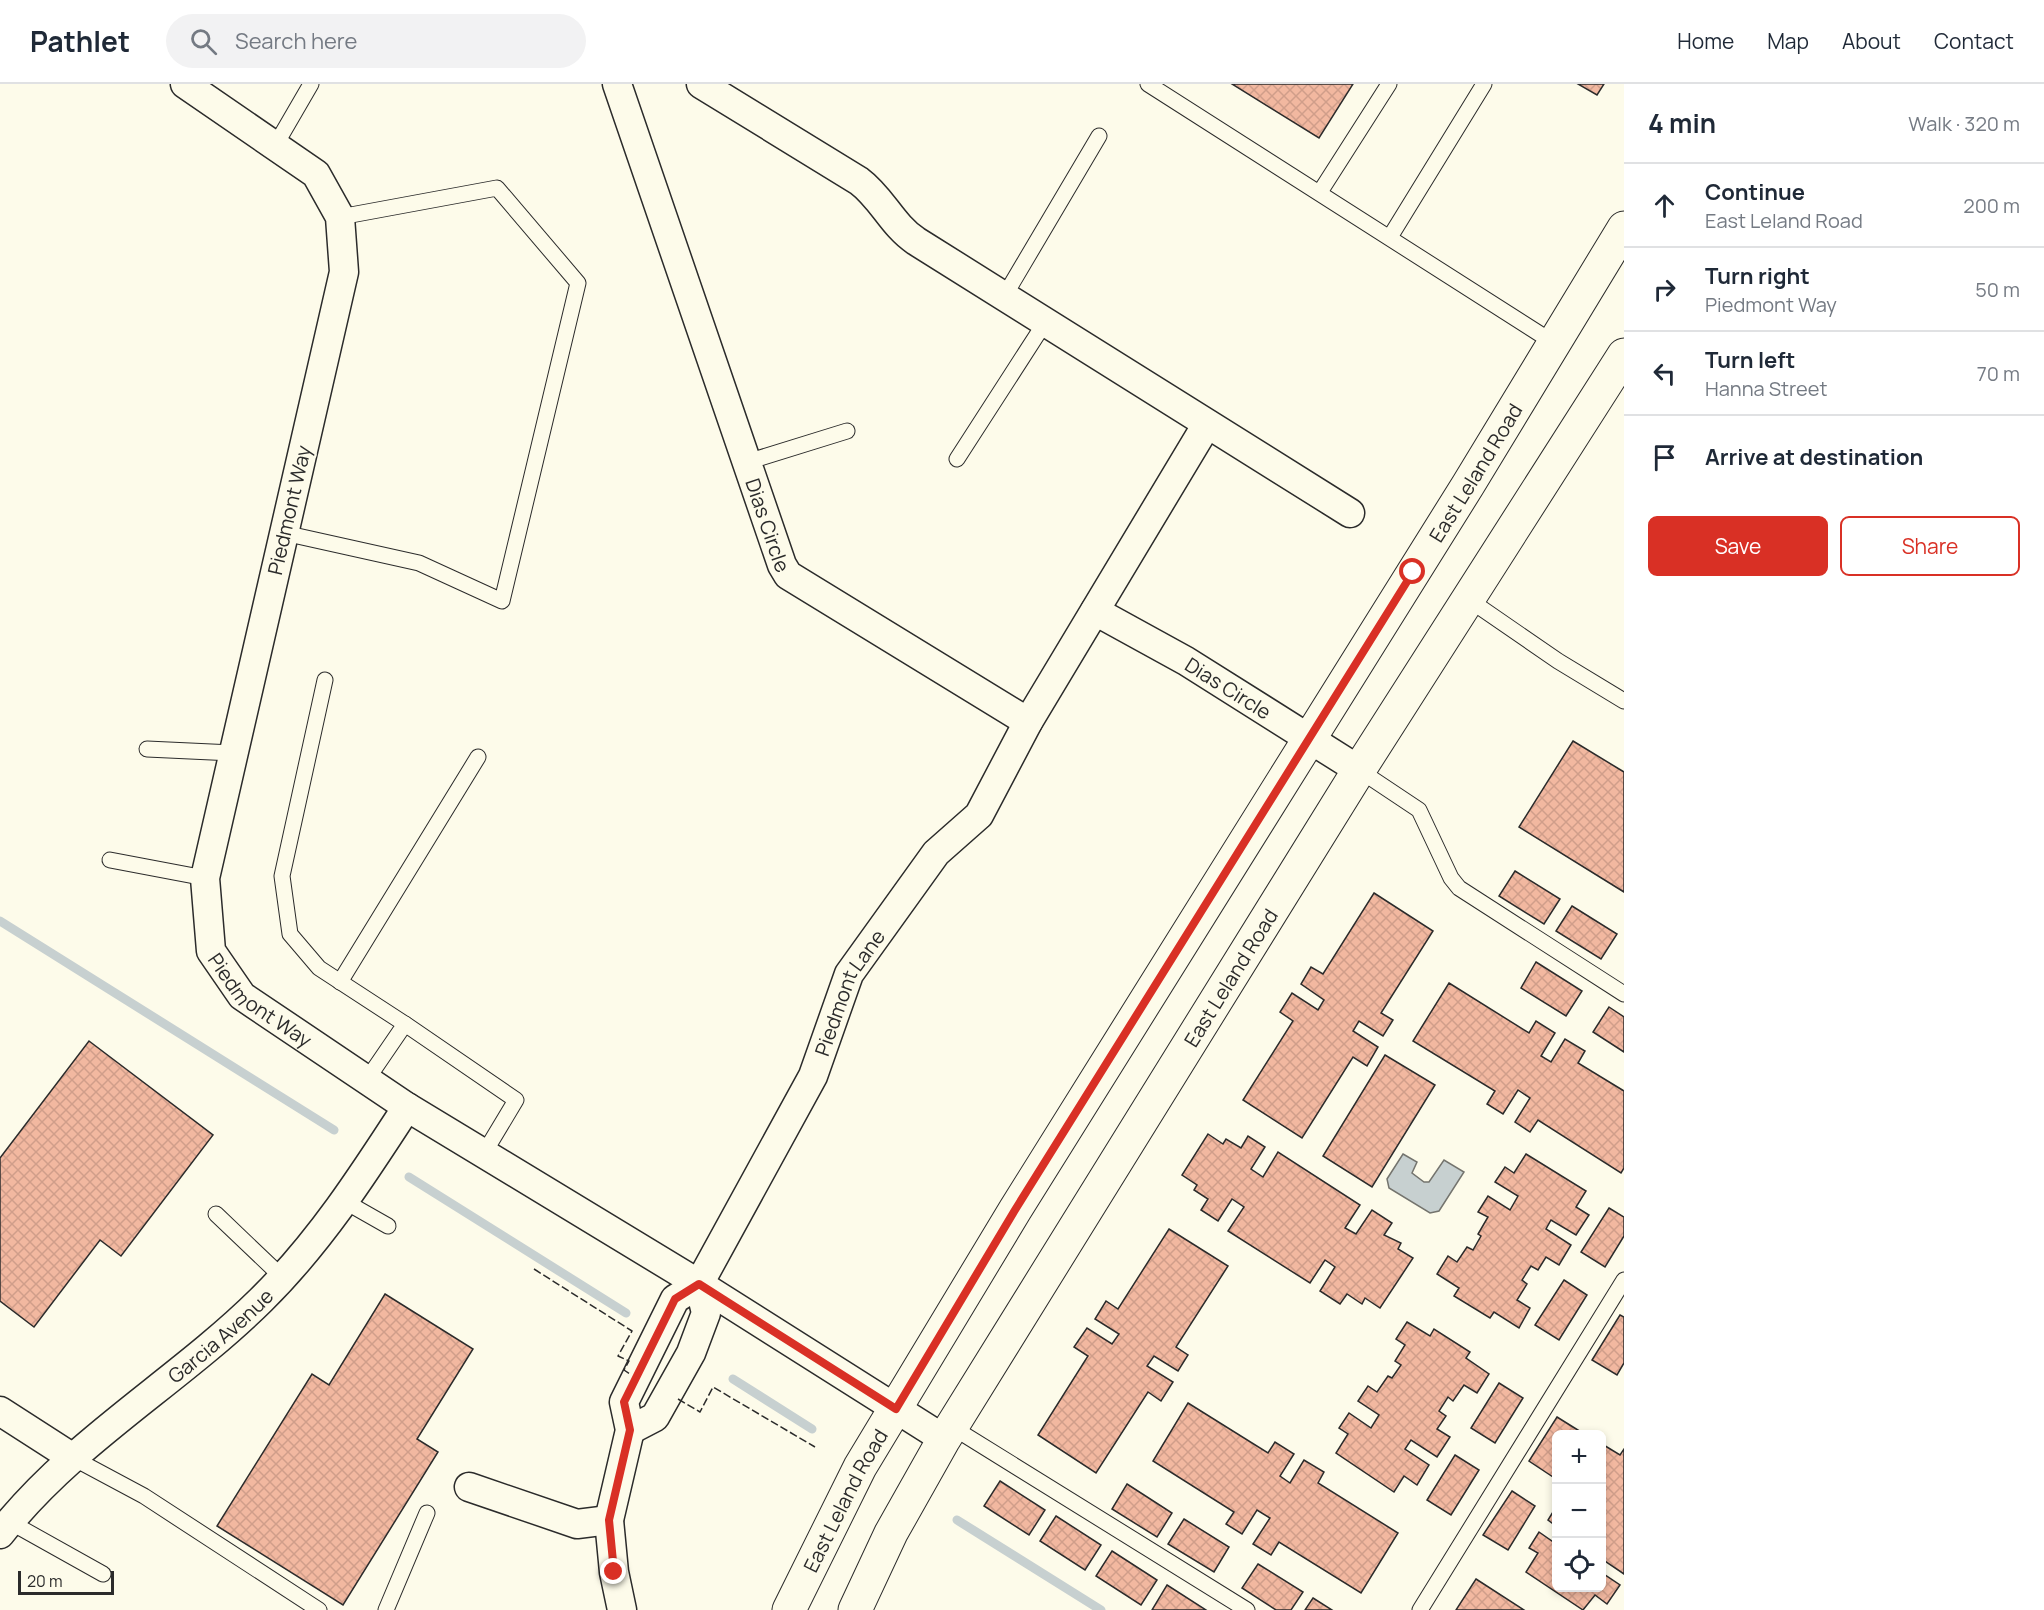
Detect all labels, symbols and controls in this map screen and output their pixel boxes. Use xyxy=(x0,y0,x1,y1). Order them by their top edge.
search box xyxy=(166,14,586,68)
text: Pathlet xyxy=(30,22,130,60)
icon: search xyxy=(187,25,220,58)
text: Search here xyxy=(235,26,357,56)
text: Home xyxy=(1677,27,1734,55)
text: Map xyxy=(1767,27,1809,55)
text: About xyxy=(1842,27,1901,55)
text: Contact xyxy=(1934,27,2014,55)
text: 4 min xyxy=(1648,105,1716,141)
text: Walk · 320 m xyxy=(1908,110,2020,137)
text: Continue xyxy=(1705,177,1805,207)
icon: ahead xyxy=(1648,189,1681,222)
text: 200 m xyxy=(1963,192,2020,219)
text: East Leland Road xyxy=(1705,207,1863,234)
text: Turn right xyxy=(1705,261,1810,291)
icon: right xyxy=(1648,273,1681,306)
text: 50 m xyxy=(1975,276,2020,303)
text: Piedmont Way xyxy=(1705,291,1837,318)
text: Turn left xyxy=(1705,345,1795,375)
icon: left xyxy=(1648,357,1681,390)
text: 70 m xyxy=(1977,360,2020,387)
text: Hanna Street xyxy=(1705,375,1827,402)
street label: East Leland Road xyxy=(1422,398,1528,547)
icon: arrive xyxy=(1648,441,1681,474)
street label: Piedmont Way xyxy=(261,442,317,577)
text: Arrive at destination xyxy=(1705,442,1923,472)
street label: Dias Circle xyxy=(740,475,797,577)
button: Save xyxy=(1648,516,1828,576)
button: Share xyxy=(1840,516,2020,576)
route start xyxy=(1399,558,1425,584)
street label: Dias Circle xyxy=(1180,650,1277,725)
street label: East Leland Road xyxy=(1177,903,1283,1052)
street label: Piedmont Lane xyxy=(808,924,890,1059)
street label: Piedmont Way xyxy=(203,947,318,1053)
street label: Garcia Avenue xyxy=(162,1282,279,1389)
street label: East Leland Road xyxy=(796,1424,893,1577)
map controls xyxy=(1552,1430,1606,1592)
button: + xyxy=(1552,1430,1606,1484)
button: − xyxy=(1552,1484,1606,1538)
button: locate xyxy=(1552,1538,1606,1592)
route end xyxy=(600,1558,626,1584)
scale bar xyxy=(18,1568,114,1596)
text: 20 m xyxy=(27,1570,63,1592)

